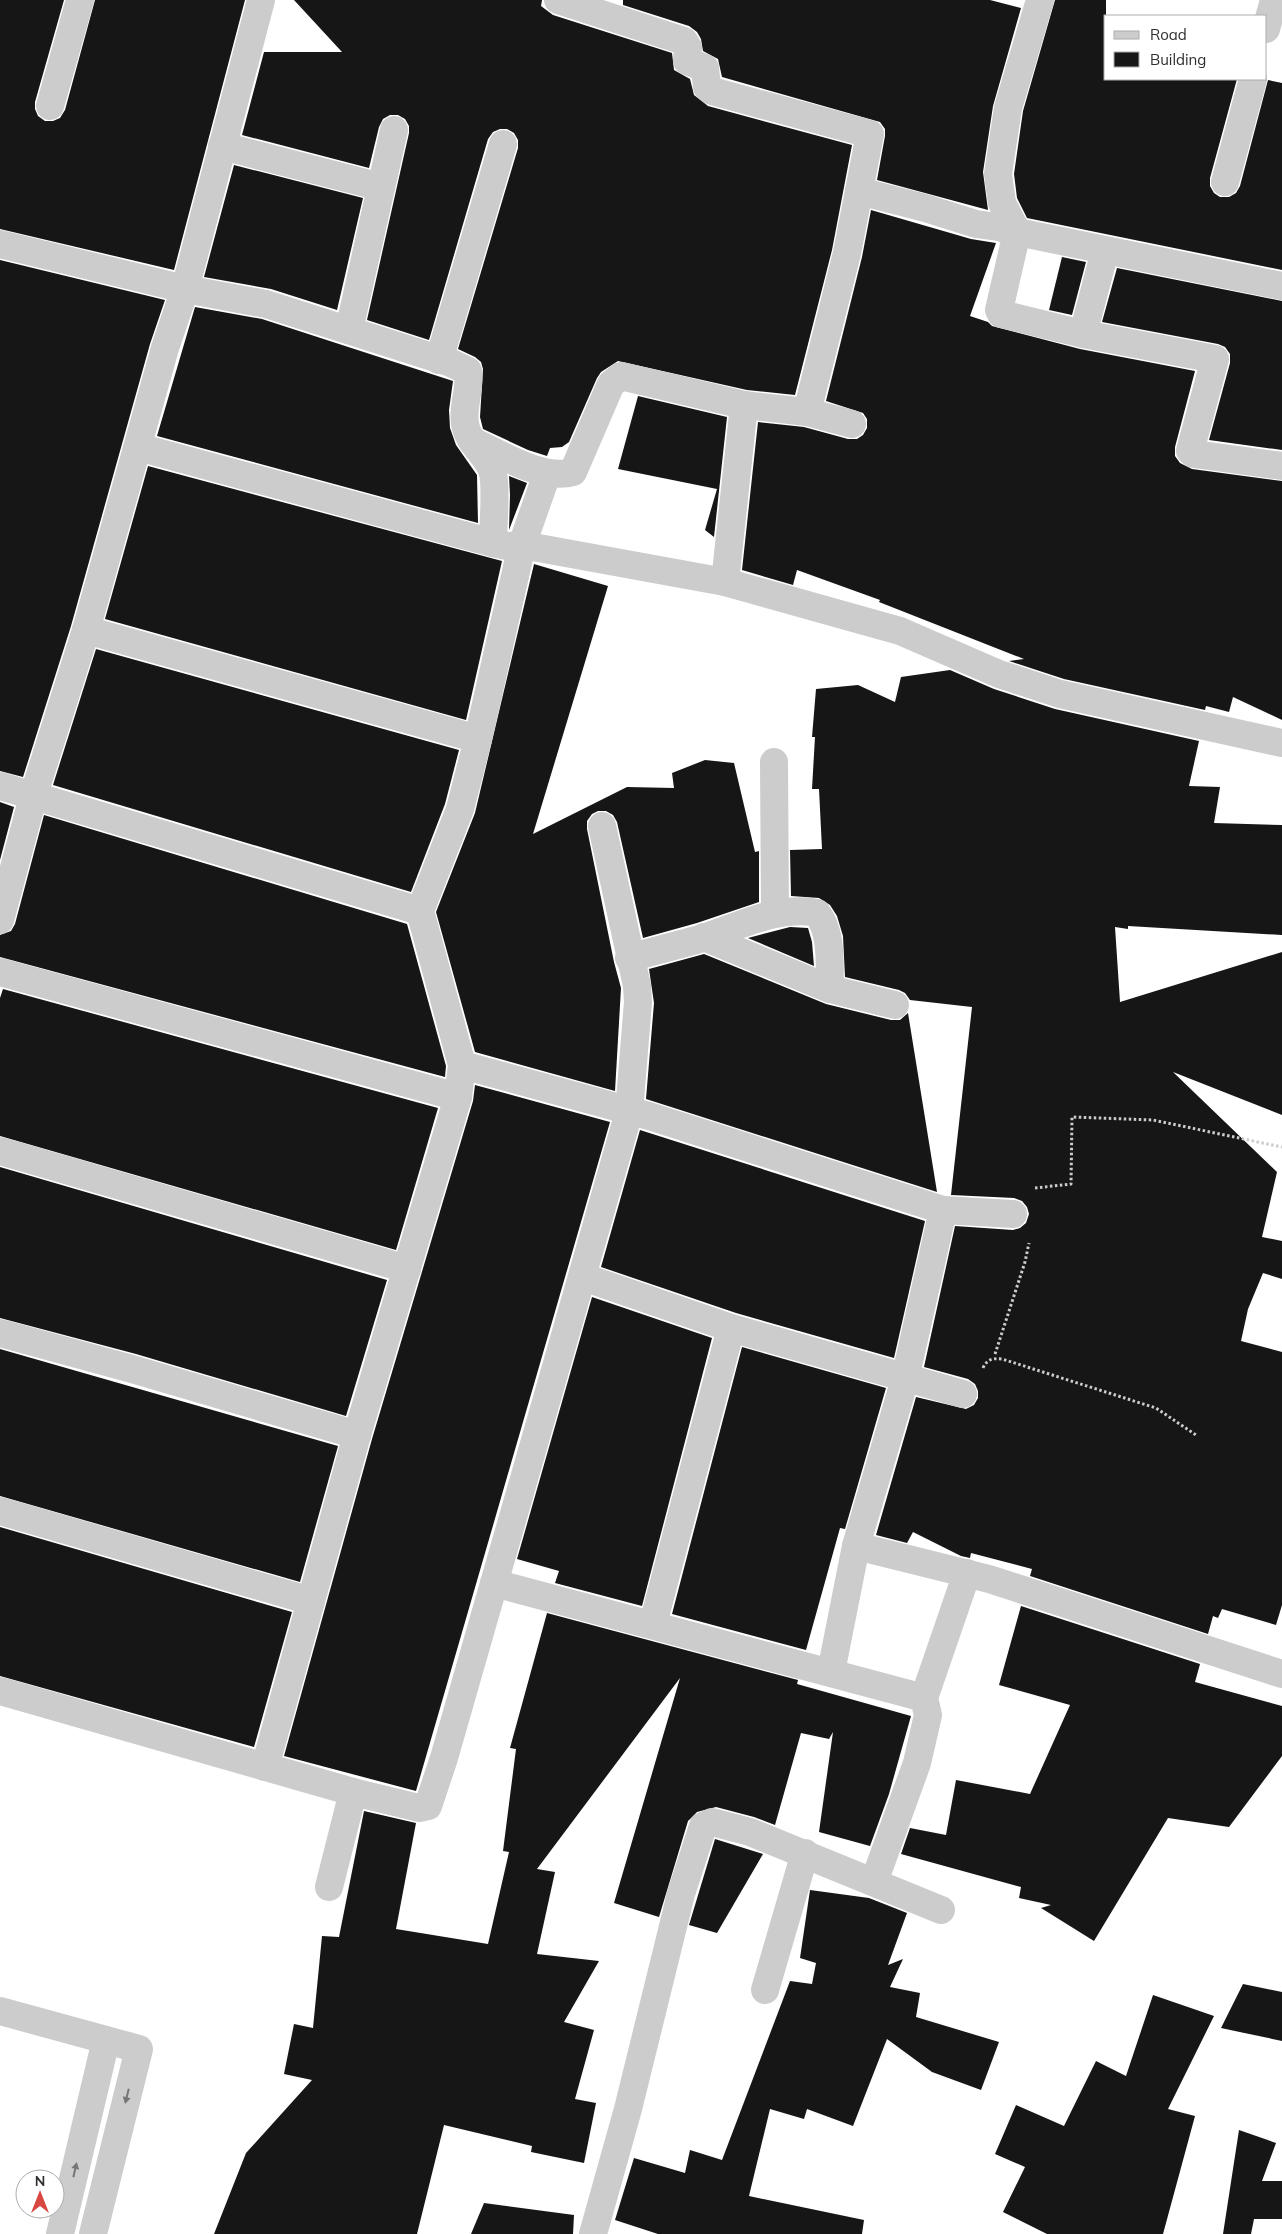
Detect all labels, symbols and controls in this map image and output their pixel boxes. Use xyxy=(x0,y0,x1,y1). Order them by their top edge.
legend xyxy=(1104,15,1267,80)
text: Road xyxy=(1150,25,1187,44)
text: Building xyxy=(1150,50,1206,69)
one-way arrow xyxy=(123,2089,131,2104)
one-way arrow xyxy=(71,2162,79,2177)
north arrow xyxy=(15,2169,65,2219)
text: N xyxy=(35,2172,45,2190)

